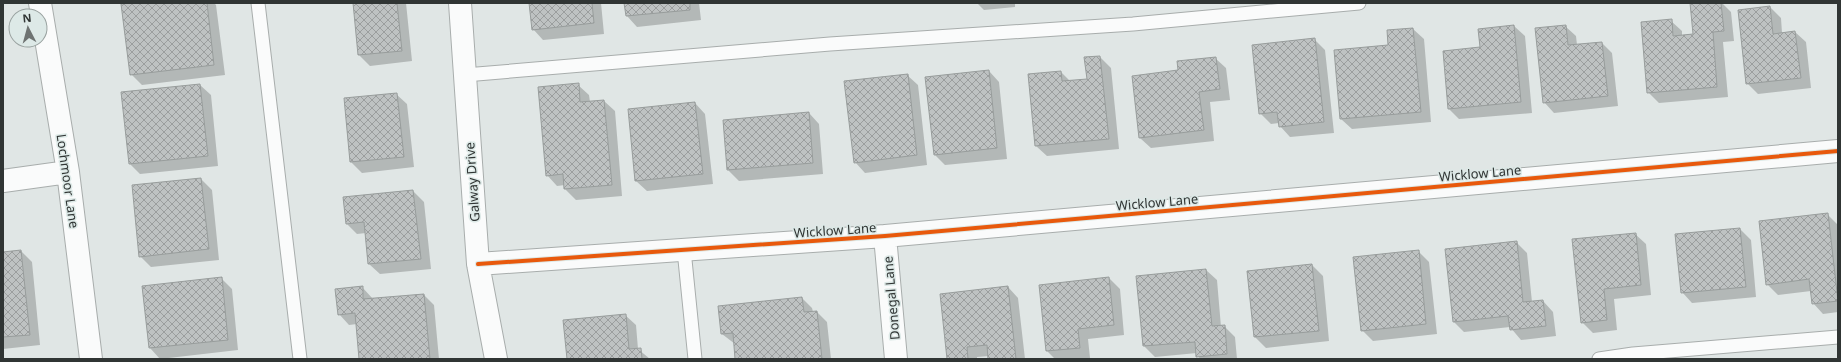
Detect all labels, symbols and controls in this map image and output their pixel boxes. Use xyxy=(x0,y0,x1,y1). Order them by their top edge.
north arrow xyxy=(8,8,48,48)
text: N xyxy=(22,10,32,25)
street label: Lochmoor Lane xyxy=(52,133,84,229)
street label: Galway Drive xyxy=(460,142,484,222)
street label: Wicklow Lane xyxy=(1438,160,1522,186)
street label: Wicklow Lane xyxy=(1115,189,1199,215)
street label: Wicklow Lane xyxy=(793,218,877,242)
street label: Donegal Lane xyxy=(878,255,904,341)

